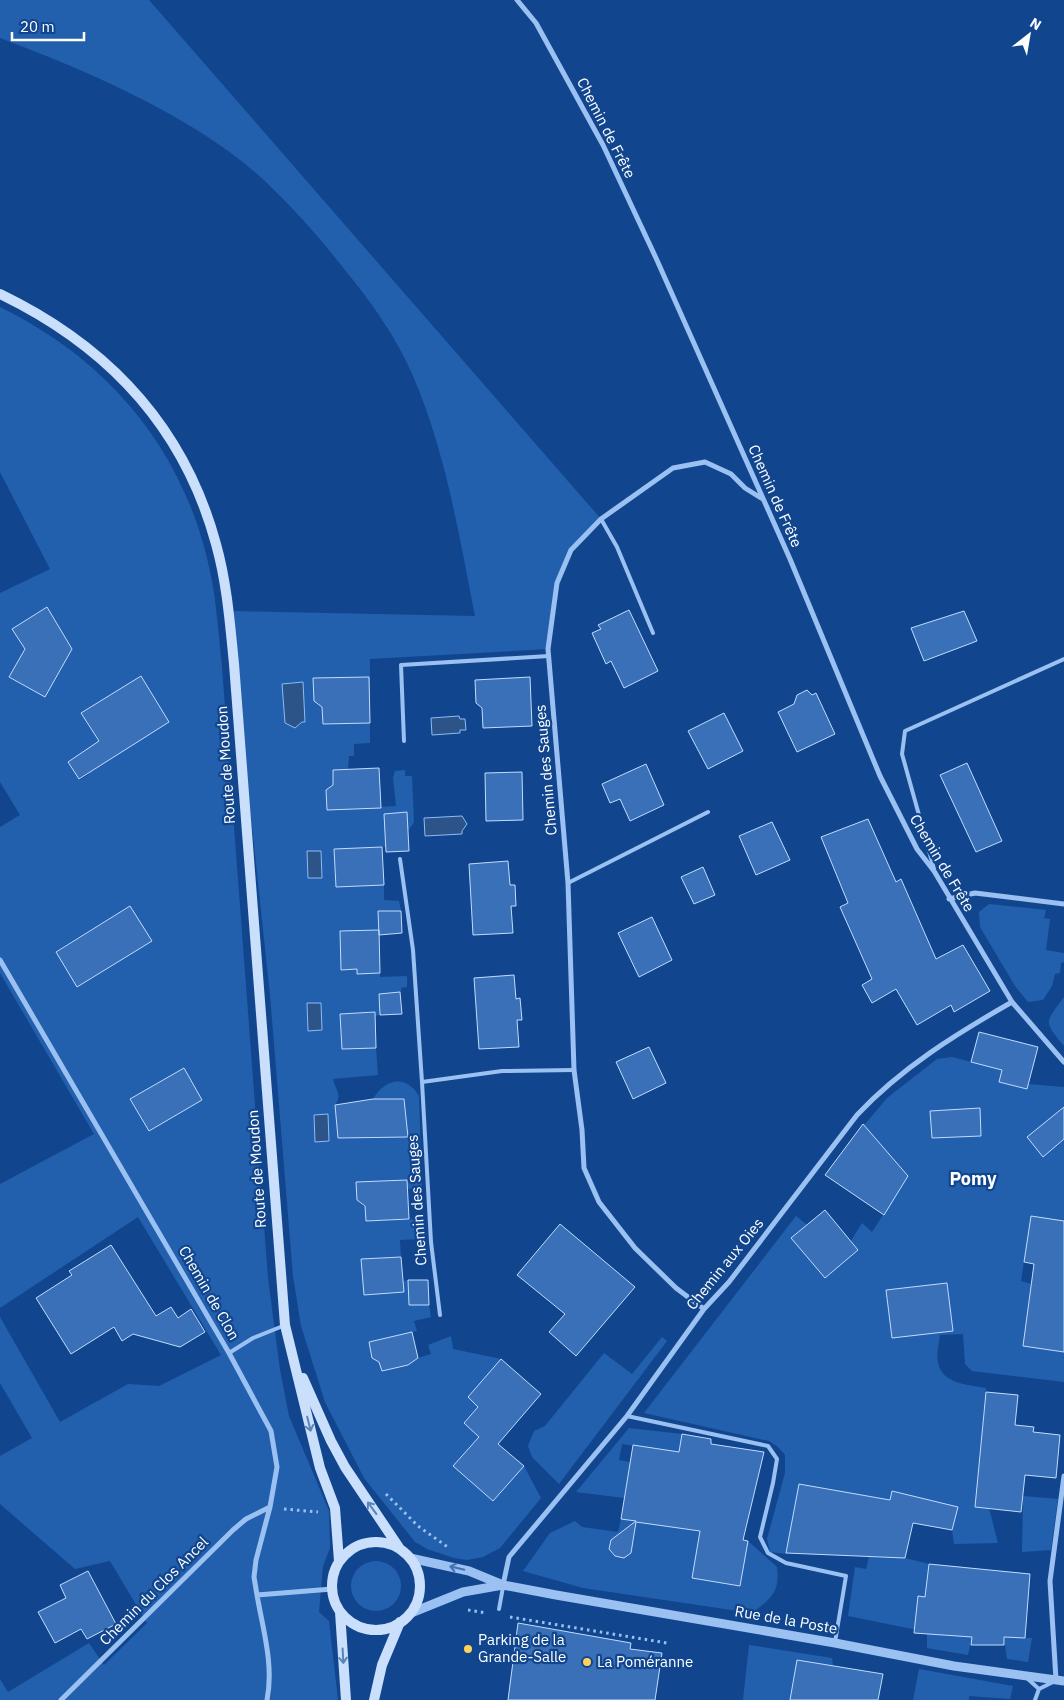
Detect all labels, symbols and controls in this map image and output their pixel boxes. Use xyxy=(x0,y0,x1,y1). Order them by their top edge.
scale bar xyxy=(12,10,85,42)
north arrow xyxy=(1004,10,1054,60)
text: N xyxy=(1027,14,1045,34)
text: 20 m xyxy=(20,17,55,36)
street label: Chemin de Frête xyxy=(573,74,640,181)
street label: Chemin de Frête xyxy=(744,441,807,550)
street label: Chemin des Sauges xyxy=(530,704,561,836)
street label: Route de Moudon xyxy=(212,705,239,825)
street label: Chemin de Frête xyxy=(906,810,979,915)
street label: Route de Moudon xyxy=(243,1109,270,1229)
street label: Chemin des Sauges xyxy=(402,1134,431,1266)
district label: Pomy xyxy=(949,1167,997,1190)
street label: Chemin aux Oies xyxy=(682,1214,767,1313)
street label: Chemin de Clon xyxy=(175,1242,244,1343)
one-way arrow xyxy=(305,1415,314,1431)
one-way arrow xyxy=(367,1501,377,1515)
street label: Chemin du Clos Ancel xyxy=(95,1532,212,1649)
one-way arrow xyxy=(450,1563,466,1573)
street label: Rue de la Poste xyxy=(733,1601,839,1638)
place label: Parking de la Grande-Salle xyxy=(478,1630,566,1666)
marker: Parking de la Grande-Salle xyxy=(462,1643,474,1655)
one-way arrow xyxy=(338,1648,348,1664)
place label: La Poméranne xyxy=(597,1652,693,1671)
marker: La Poméranne xyxy=(581,1656,593,1668)

